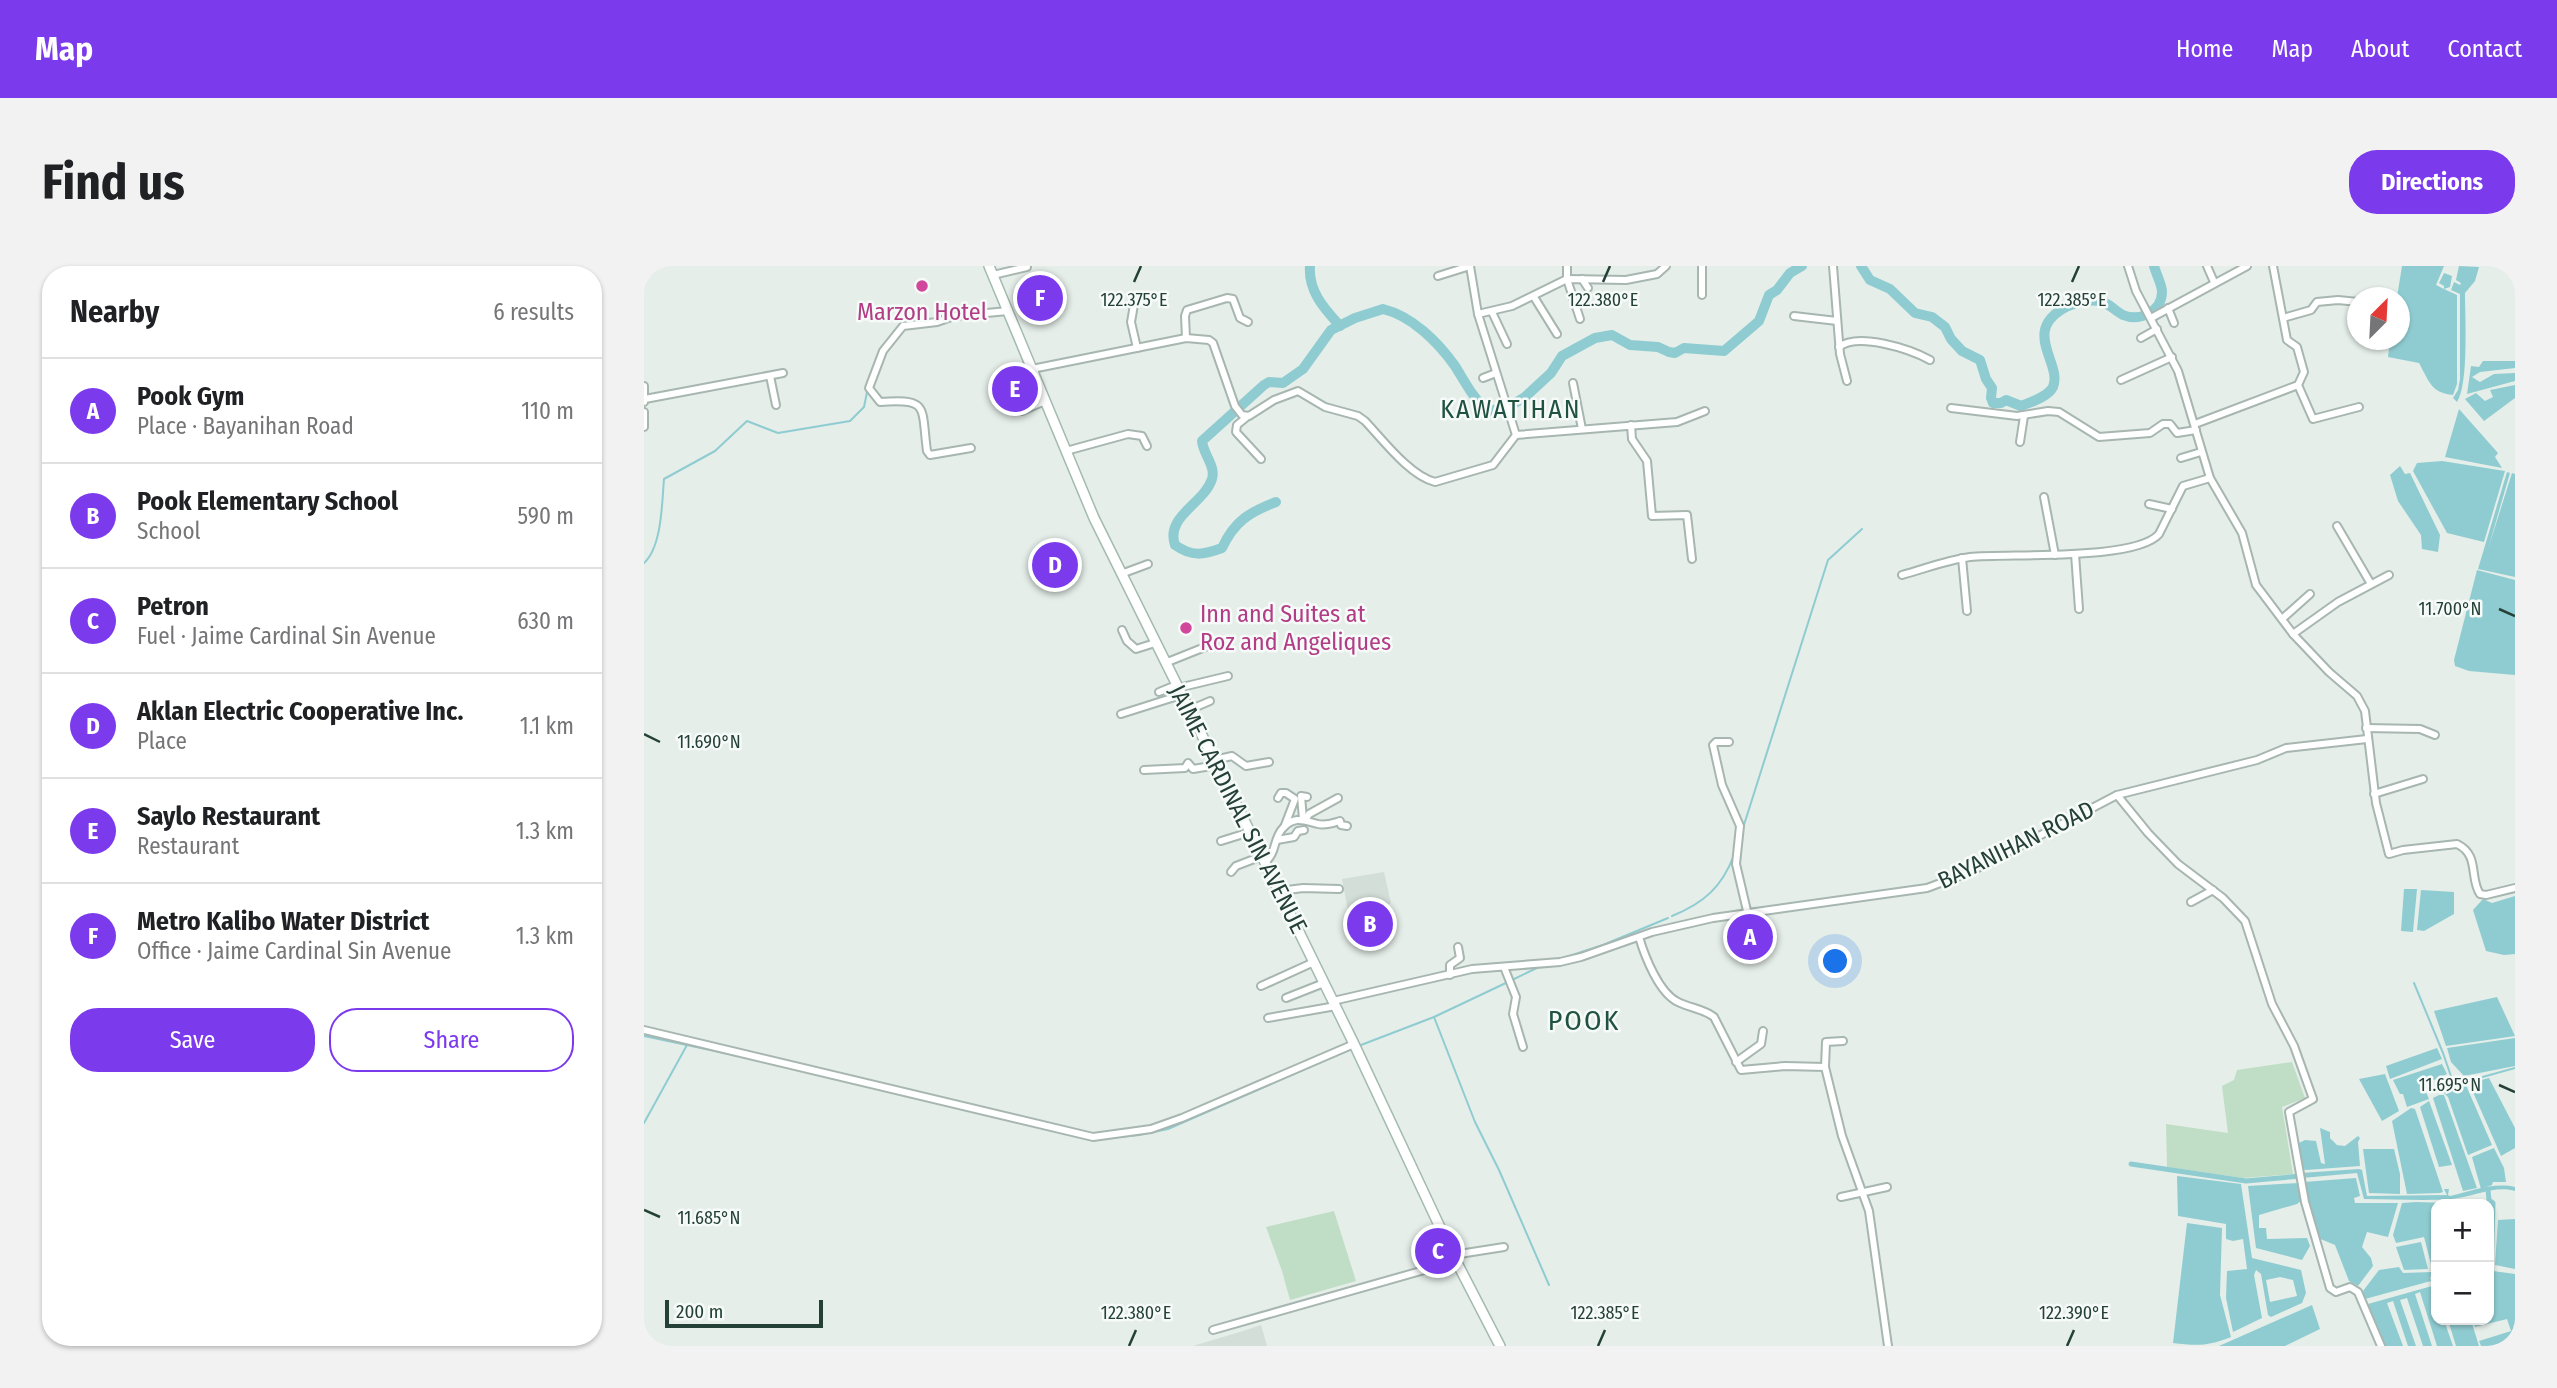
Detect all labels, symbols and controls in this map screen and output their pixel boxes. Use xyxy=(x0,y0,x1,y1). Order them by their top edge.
text: Map xyxy=(35,29,93,69)
text: Home xyxy=(2176,35,2233,63)
text: Map xyxy=(2271,35,2313,63)
text: About xyxy=(2351,35,2409,63)
text: Contact xyxy=(2447,35,2522,63)
button: Directions xyxy=(2349,150,2515,214)
text: Find us xyxy=(42,153,185,212)
pin: F xyxy=(1017,272,1063,324)
marker: Marzon Hotel xyxy=(914,278,930,294)
north arrow xyxy=(2347,287,2410,350)
text: 122.375°E xyxy=(1101,289,1167,311)
text: 122.380°E xyxy=(1568,289,1638,311)
text: 122.385°E xyxy=(2038,289,2106,311)
text: Nearby xyxy=(70,294,159,330)
text: 6 results xyxy=(493,298,574,326)
place label: Marzon Hotel xyxy=(857,298,987,326)
pin: E xyxy=(992,363,1038,415)
text: Pook Gym xyxy=(137,381,244,412)
district label: KAWATIHAN xyxy=(1440,394,1582,425)
text: A xyxy=(87,397,99,425)
text: 110 m xyxy=(521,397,574,425)
text: Place · Bayanihan Road xyxy=(137,412,354,440)
text: Pook Elementary School xyxy=(137,486,398,517)
text: B xyxy=(87,502,99,530)
text: 590 m xyxy=(518,502,574,530)
text: School xyxy=(137,517,201,545)
pin: D xyxy=(1032,539,1078,591)
text: Petron xyxy=(137,591,209,622)
text: 11.700°N xyxy=(2419,598,2481,620)
place label: Inn and Suites at Roz and Angeliques xyxy=(1200,600,1391,656)
text: C xyxy=(87,607,99,635)
text: 630 m xyxy=(517,607,574,635)
marker: Inn and Suites at Roz and Angeliques xyxy=(1178,620,1194,636)
text: Fuel · Jaime Cardinal Sin Avenue xyxy=(137,622,436,650)
street label: JAIME CARDINAL SIN AVENUE xyxy=(1163,680,1313,938)
text: Aklan Electric Cooperative Inc. xyxy=(137,696,464,727)
text: D xyxy=(86,712,100,740)
text: 1.1 km xyxy=(520,712,574,740)
text: Place xyxy=(137,727,187,755)
text: 11.690°N xyxy=(677,731,741,753)
street label: BAYANIHAN ROAD xyxy=(1933,795,2099,895)
text: Saylo Restaurant xyxy=(137,801,320,832)
text: E xyxy=(88,817,98,845)
text: 1.3 km xyxy=(516,817,574,845)
text: Restaurant xyxy=(137,832,239,860)
pin: B xyxy=(1347,898,1393,950)
text: Metro Kalibo Water District xyxy=(137,906,429,937)
pin: A xyxy=(1727,911,1773,963)
text: F xyxy=(88,922,98,950)
text: 1.3 km xyxy=(516,922,574,950)
text: Office · Jaime Cardinal Sin Avenue xyxy=(137,937,451,965)
your location xyxy=(1818,944,1852,978)
district label: POOK xyxy=(1548,1004,1620,1037)
button: Save xyxy=(70,1008,315,1072)
button: Share xyxy=(329,1008,574,1072)
text: 11.695°N xyxy=(2419,1074,2481,1096)
map controls xyxy=(2431,1199,2494,1325)
button: + xyxy=(2431,1199,2494,1262)
text: 11.685°N xyxy=(678,1207,740,1229)
pin: C xyxy=(1415,1225,1461,1277)
button: − xyxy=(2431,1262,2494,1325)
scale bar xyxy=(665,1297,822,1329)
text: 200 m xyxy=(676,1300,723,1323)
text: 122.380°E xyxy=(1101,1302,1171,1324)
text: 122.385°E xyxy=(1571,1302,1639,1324)
text: 122.390°E xyxy=(2039,1302,2109,1324)

